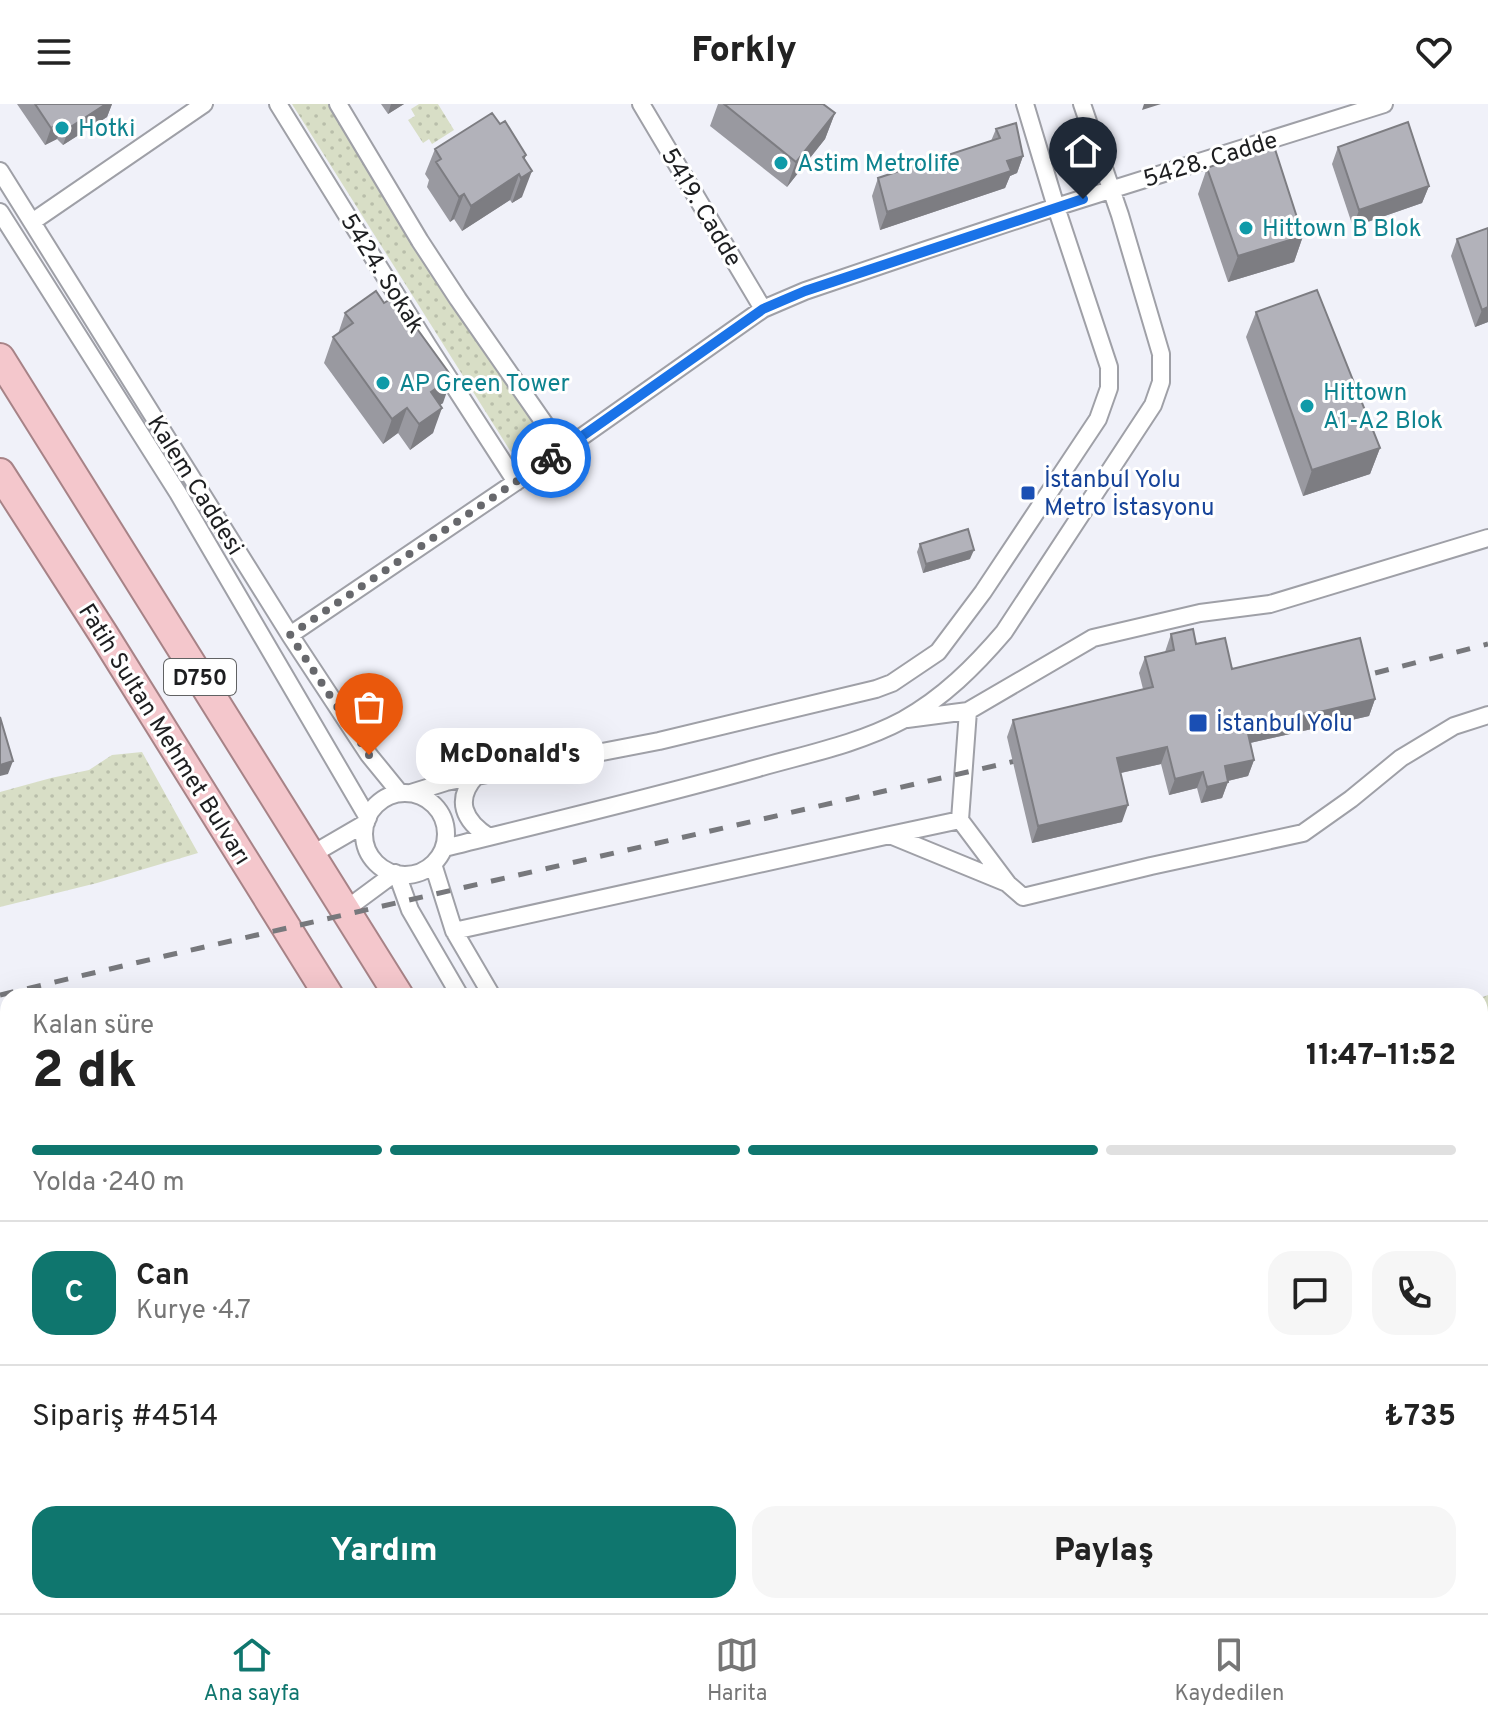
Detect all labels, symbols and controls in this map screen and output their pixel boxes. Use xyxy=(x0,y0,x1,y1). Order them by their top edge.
text: Forkly xyxy=(691,29,797,75)
icon: menu xyxy=(32,30,76,74)
icon: heart xyxy=(1412,30,1456,74)
place label: Hotki xyxy=(78,115,135,145)
pin xyxy=(1049,117,1117,199)
marker: Hotki xyxy=(53,119,71,137)
street label: 5428. Cadde xyxy=(1140,126,1281,196)
icon: home xyxy=(1061,129,1105,173)
street label: 5419. Cadde xyxy=(653,143,747,273)
place label: Astim Metrolife xyxy=(797,150,960,180)
marker: Astim Metrolife xyxy=(772,154,790,172)
street label: 5424. Sokak xyxy=(333,209,430,339)
place label: Hittown B Blok xyxy=(1262,215,1421,245)
marker: Hittown B Blok xyxy=(1237,219,1255,237)
place label: AP Green Tower xyxy=(399,370,570,400)
marker: AP Green Tower xyxy=(374,374,392,392)
place label: Hittown A1-A2 Blok xyxy=(1323,379,1443,437)
marker: Hittown A1-A2 Blok xyxy=(1298,397,1316,415)
street label: Kalem Caddesi xyxy=(139,411,249,561)
courier xyxy=(511,418,591,498)
icon: bike xyxy=(529,436,573,480)
place label: İstanbul Yolu Metro İstasyonu xyxy=(1044,465,1214,524)
marker: İstanbul Yolu Metro İstasyonu xyxy=(1019,484,1037,502)
street label: Fatih Sultan Mehmet Bulvarı xyxy=(70,599,256,871)
road number: D750 xyxy=(164,659,236,695)
pin xyxy=(335,673,403,755)
icon: bag xyxy=(347,685,391,729)
place label: İstanbul Yolu xyxy=(1216,709,1353,740)
marker: İstanbul Yolu xyxy=(1187,712,1209,734)
callout: McDonald's xyxy=(417,727,605,783)
text: McDonald's xyxy=(439,739,581,772)
text: Kalan süre xyxy=(32,1010,154,1043)
text: 11:47–11:52 xyxy=(1306,1038,1456,1075)
text: 2 dk xyxy=(32,1040,137,1106)
text: Yolda · 240 m xyxy=(32,1167,185,1200)
button: chat xyxy=(1268,1251,1352,1335)
button: phone xyxy=(1372,1251,1456,1335)
text: Can xyxy=(136,1258,190,1295)
text: C xyxy=(64,1275,84,1312)
text: Kurye · 4.7 xyxy=(136,1295,251,1328)
text: Sipariş #4514 xyxy=(32,1399,218,1436)
text: ₺735 xyxy=(1384,1399,1456,1436)
button: Yardım xyxy=(32,1506,736,1598)
button: Paylaş xyxy=(752,1506,1456,1598)
tab: Ana sayfa xyxy=(204,1633,300,1708)
tab: Harita xyxy=(707,1633,767,1708)
tab: Kaydedilen xyxy=(1174,1633,1284,1708)

